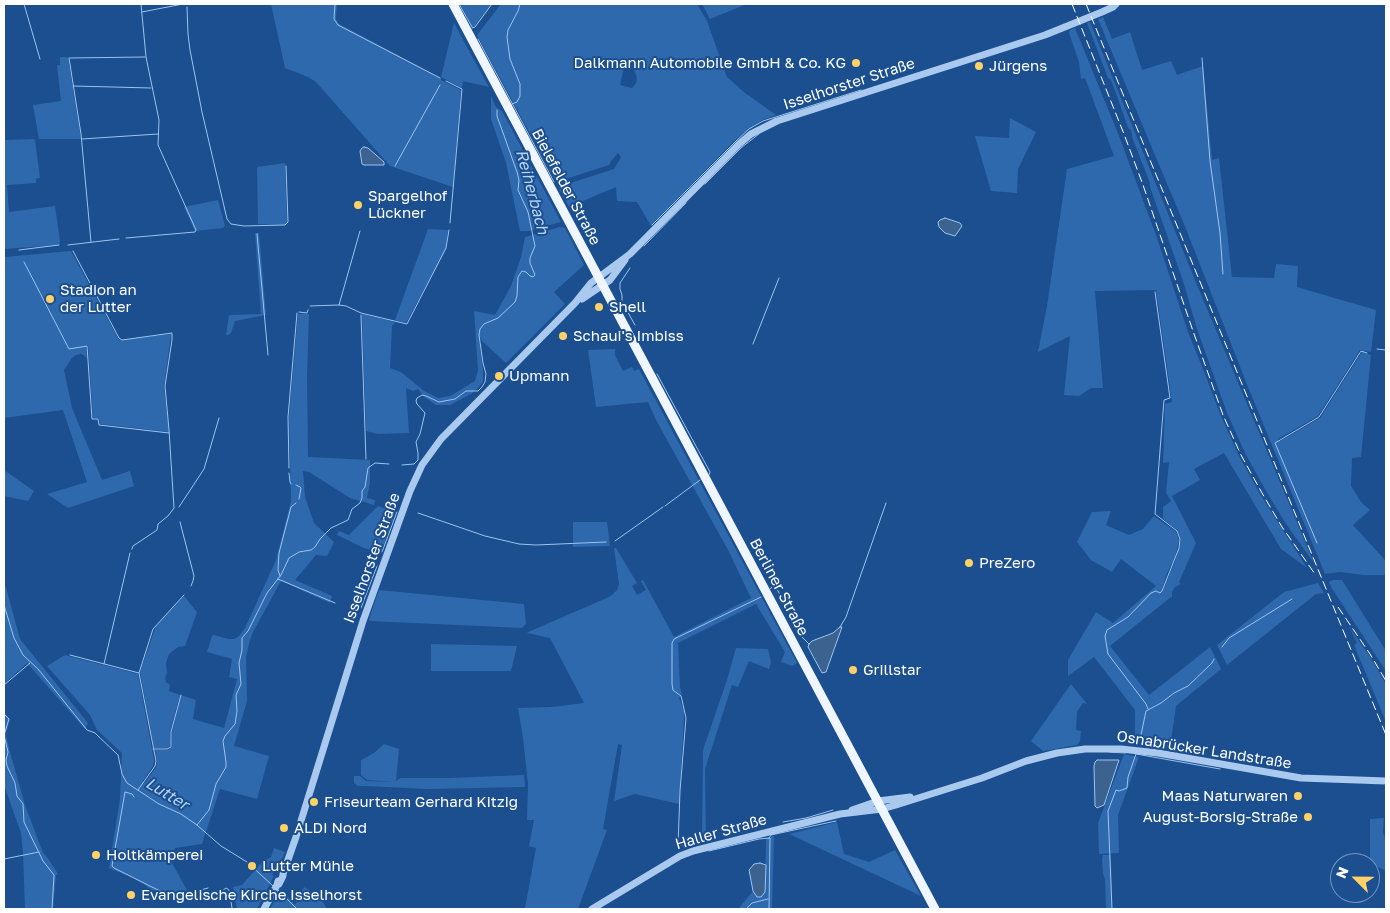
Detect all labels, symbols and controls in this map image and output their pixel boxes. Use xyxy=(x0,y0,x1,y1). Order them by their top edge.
place label: Dalkmann Automobile GmbH & Co. KG xyxy=(574,54,846,72)
street label: Isselhorster Straße xyxy=(781,54,917,114)
marker: Dalkmann Automobile GmbH & Co. KG xyxy=(850,57,862,69)
place label: Jürgens xyxy=(989,57,1047,75)
marker: Jürgens xyxy=(973,60,985,72)
street label: Bielefelder Straße xyxy=(528,126,604,248)
water label: Reiherbach xyxy=(511,147,553,237)
place label: Spargelhof Lückner xyxy=(368,187,447,222)
marker: Spargelhof Lückner xyxy=(352,199,364,211)
place label: Stadion an der Lutter xyxy=(60,281,137,316)
marker: Stadion an der Lutter xyxy=(44,293,56,305)
place label: Shell xyxy=(609,298,646,316)
marker: Shell xyxy=(593,301,605,313)
place label: Schaui's Imbiss xyxy=(573,327,684,345)
marker: Schaui's Imbiss xyxy=(557,330,569,342)
place label: Upmann xyxy=(509,367,569,385)
marker: Upmann xyxy=(493,370,505,382)
street label: Isselhorster Straße xyxy=(340,490,404,626)
street label: Berliner Straße xyxy=(746,535,812,639)
place label: PreZero xyxy=(979,554,1035,572)
marker: PreZero xyxy=(963,557,975,569)
place label: Grillstar xyxy=(863,661,921,679)
marker: Grillstar xyxy=(847,664,859,676)
street label: Osnabrücker Landstraße xyxy=(1115,727,1293,773)
water label: Lutter xyxy=(142,774,192,814)
place label: Maas Naturwaren xyxy=(1162,787,1288,805)
marker: Maas Naturwaren xyxy=(1292,790,1304,802)
place label: Friseurteam Gerhard Kitzig xyxy=(324,793,518,811)
marker: Friseurteam Gerhard Kitzig xyxy=(308,796,320,808)
place label: August-Borsig-Straße xyxy=(1143,808,1298,826)
street label: Haller Straße xyxy=(673,810,769,854)
marker: August-Borsig-Straße xyxy=(1302,811,1314,823)
place label: ALDI Nord xyxy=(294,819,367,837)
marker: ALDI Nord xyxy=(278,822,290,834)
place label: Holtkämperei xyxy=(106,846,203,864)
marker: Holtkämperei xyxy=(90,849,102,861)
north arrow xyxy=(1330,853,1380,903)
place label: Lutter Mühle xyxy=(262,857,354,875)
marker: Lutter Mühle xyxy=(246,860,258,872)
text: N xyxy=(1332,864,1352,881)
place label: Evangelische Kirche Isselhorst xyxy=(141,886,362,904)
marker: Evangelische Kirche Isselhorst xyxy=(125,889,137,901)

